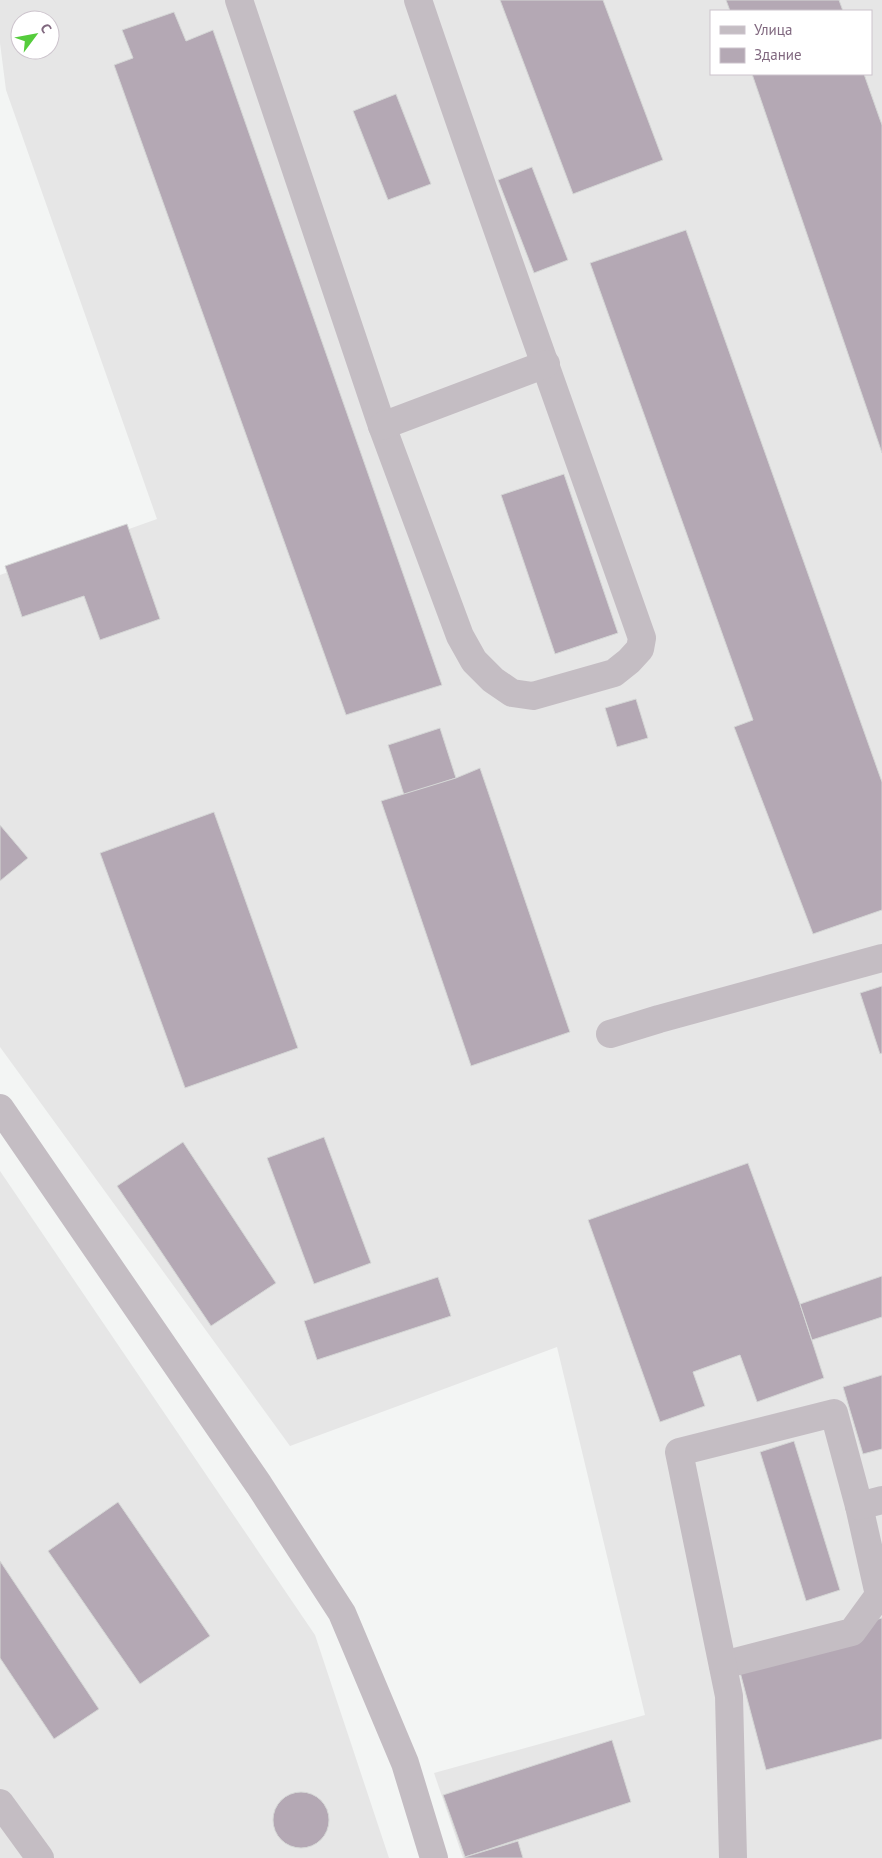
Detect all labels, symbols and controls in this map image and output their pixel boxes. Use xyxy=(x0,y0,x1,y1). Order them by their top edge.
north arrow xyxy=(10,10,60,60)
legend xyxy=(710,10,872,75)
text: С xyxy=(36,20,56,36)
text: Улица xyxy=(754,20,792,39)
text: Здание xyxy=(754,45,802,64)

